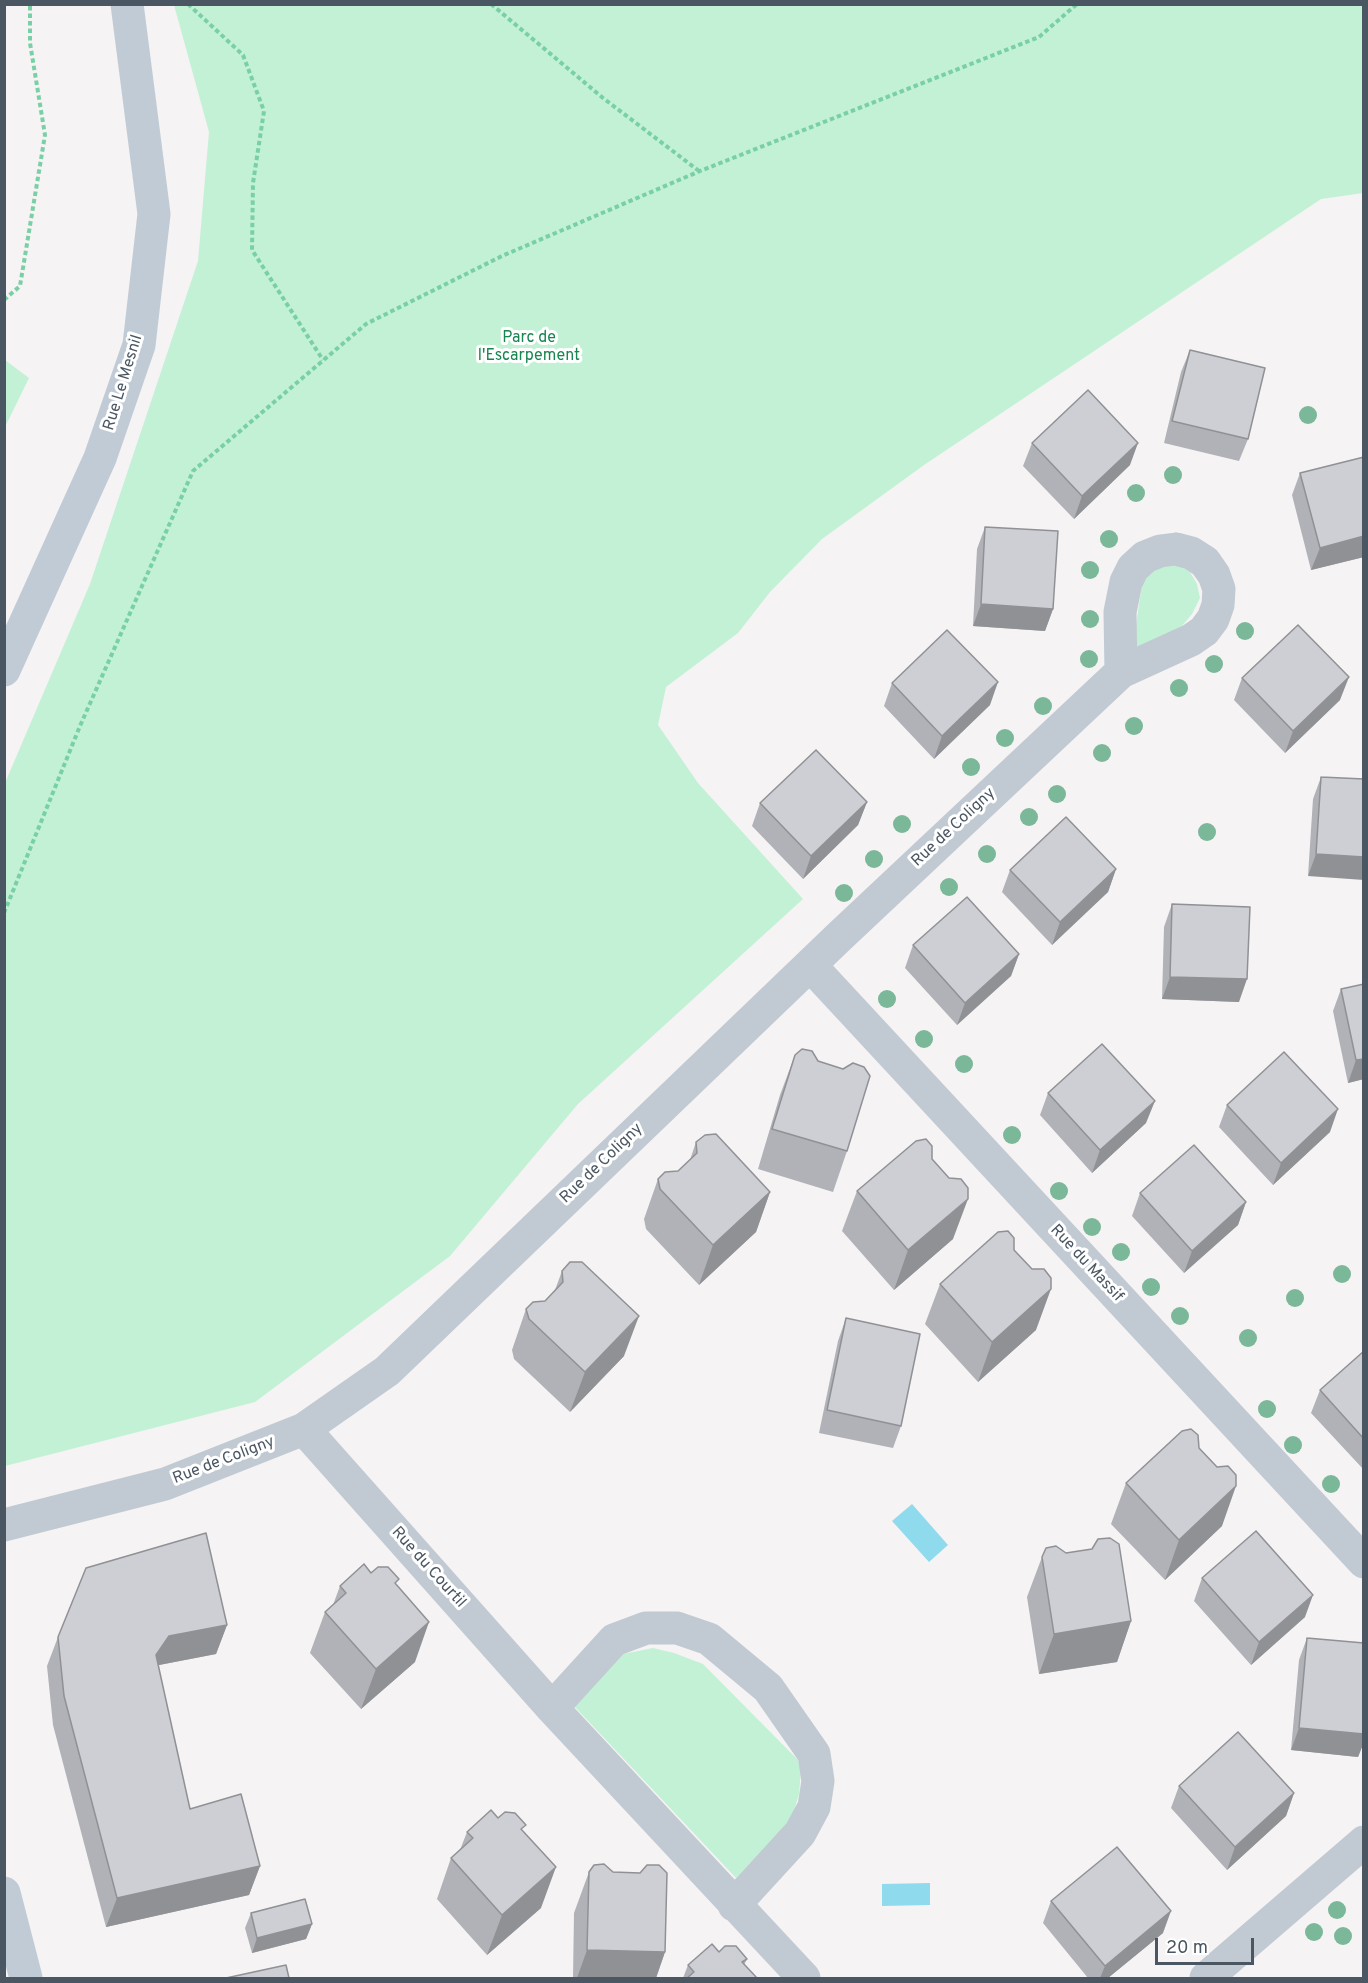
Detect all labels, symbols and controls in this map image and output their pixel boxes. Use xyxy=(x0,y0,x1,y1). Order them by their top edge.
park label: Parc de l'Escarpement xyxy=(478,329,580,367)
street label: Rue Le Mesnil xyxy=(100,333,148,433)
street label: Rue de Coligny xyxy=(908,784,1000,872)
street label: Rue de Coligny xyxy=(557,1120,647,1208)
street label: Rue du Massif xyxy=(1045,1221,1127,1307)
street label: Rue de Coligny xyxy=(171,1433,277,1489)
street label: Rue du Courtil xyxy=(387,1524,469,1612)
scale bar xyxy=(1158,1926,1257,1964)
text: 20 m xyxy=(1166,1937,1208,1960)

